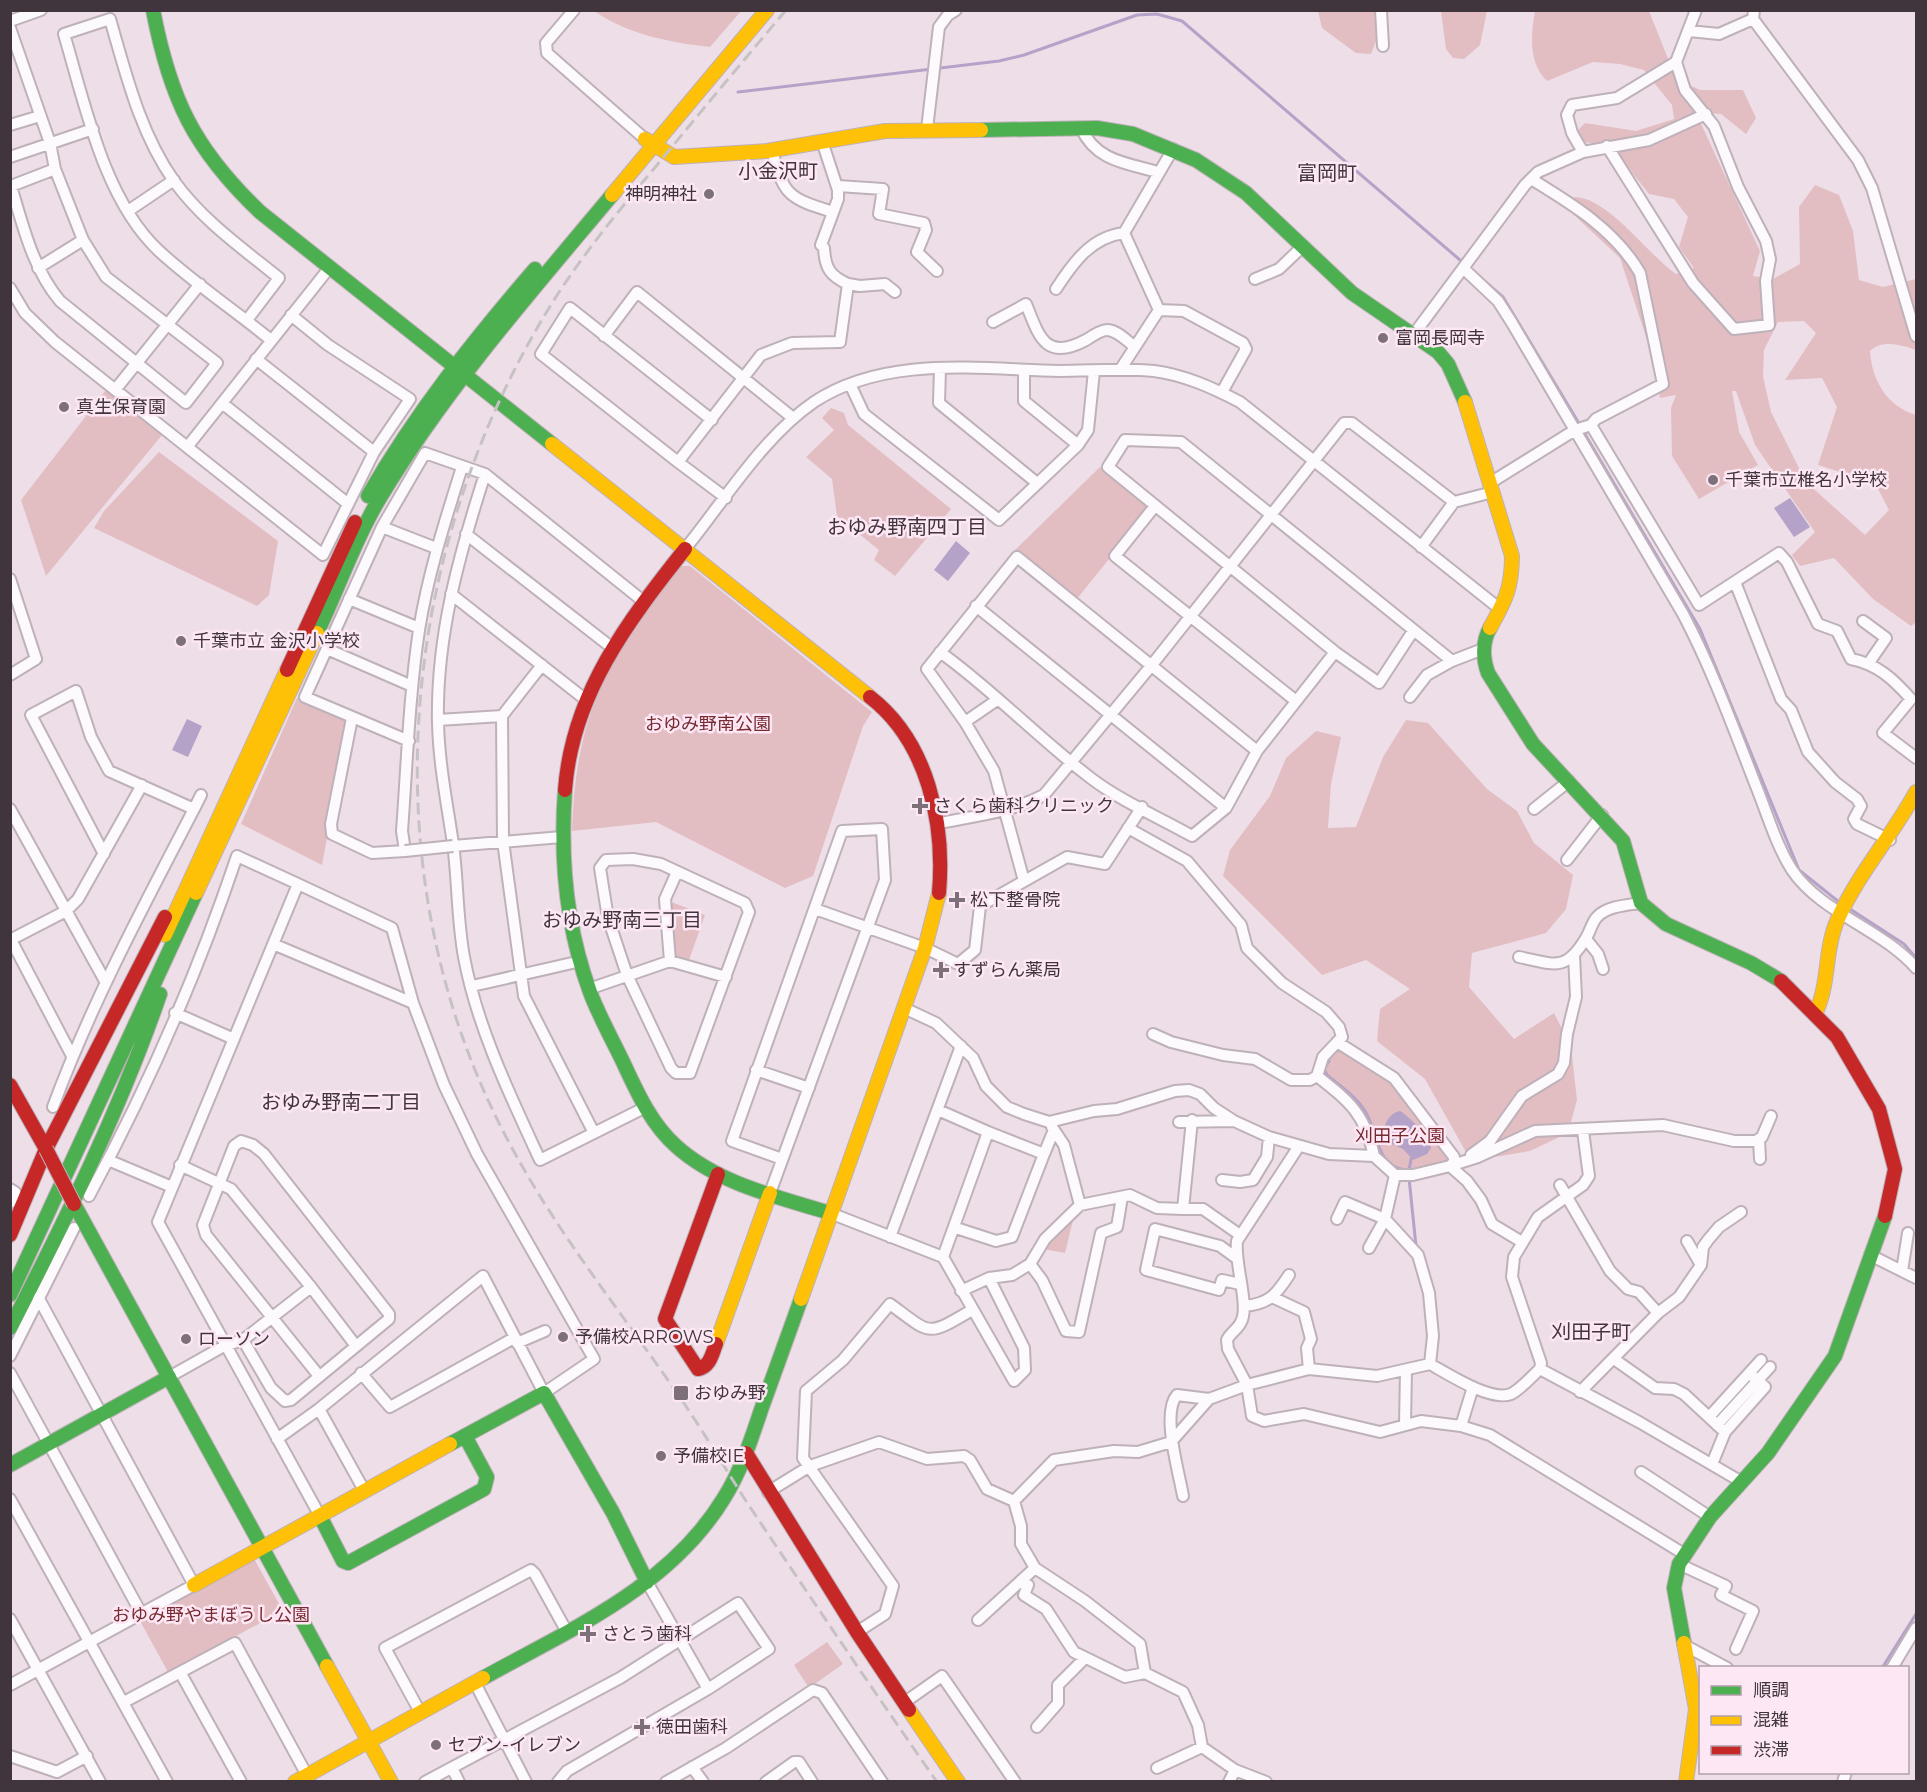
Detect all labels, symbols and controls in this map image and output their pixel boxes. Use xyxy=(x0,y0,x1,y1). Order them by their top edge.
district label: 小金沢町 xyxy=(738,159,818,183)
district label: 富岡町 xyxy=(1297,161,1357,185)
place label: 神明神社 xyxy=(625,183,697,205)
marker: 神明神社 xyxy=(702,187,716,201)
place label: 富岡長岡寺 xyxy=(1395,327,1485,349)
marker: 富岡長岡寺 xyxy=(1376,331,1390,345)
place label: 真生保育園 xyxy=(76,396,166,418)
marker: 真生保育園 xyxy=(57,400,71,414)
place label: 千葉市立椎名小学校 xyxy=(1725,469,1887,491)
marker: 千葉市立椎名小学校 xyxy=(1706,473,1720,487)
district label: おゆみ野南四丁目 xyxy=(827,515,987,539)
place label: 千葉市立 金沢小学校 xyxy=(193,630,360,652)
marker: 千葉市立 金沢小学校 xyxy=(174,634,188,648)
park label: おゆみ野南公園 xyxy=(645,713,771,735)
place label: さくら歯科クリニック xyxy=(934,795,1114,817)
marker: さくら歯科クリニック xyxy=(911,797,929,815)
place label: 松下整骨院 xyxy=(970,889,1060,911)
marker: 松下整骨院 xyxy=(948,891,966,909)
district label: おゆみ野南三丁目 xyxy=(542,908,702,932)
place label: すずらん薬局 xyxy=(953,959,1061,981)
marker: すずらん薬局 xyxy=(934,963,948,977)
district label: おゆみ野南二丁目 xyxy=(261,1090,421,1114)
park label: 刈田子公園 xyxy=(1355,1125,1445,1147)
district label: 刈田子町 xyxy=(1551,1320,1631,1344)
place label: 予備校ARROWS xyxy=(575,1326,713,1348)
place label: ローソン xyxy=(198,1328,270,1350)
marker: 予備校ARROWS xyxy=(556,1330,570,1344)
marker: ローソン xyxy=(179,1332,193,1346)
place label: おゆみ野 xyxy=(694,1382,766,1404)
marker: おゆみ野 xyxy=(672,1384,690,1402)
place label: 予備校IE xyxy=(673,1445,744,1467)
marker: 予備校IE xyxy=(654,1449,668,1463)
park label: おゆみ野やまぼうし公園 xyxy=(112,1604,310,1626)
place label: さとう歯科 xyxy=(602,1623,692,1645)
marker: さとう歯科 xyxy=(579,1625,597,1643)
legend xyxy=(1699,1666,1909,1774)
text: 順調 xyxy=(1753,1679,1789,1701)
text: 混雑 xyxy=(1753,1709,1789,1731)
place label: 徳田歯科 xyxy=(656,1716,728,1738)
marker: 徳田歯科 xyxy=(633,1718,651,1736)
place label: セブン-イレブン xyxy=(448,1734,581,1756)
marker: セブン-イレブン xyxy=(429,1738,443,1752)
text: 渋滞 xyxy=(1753,1739,1789,1761)

